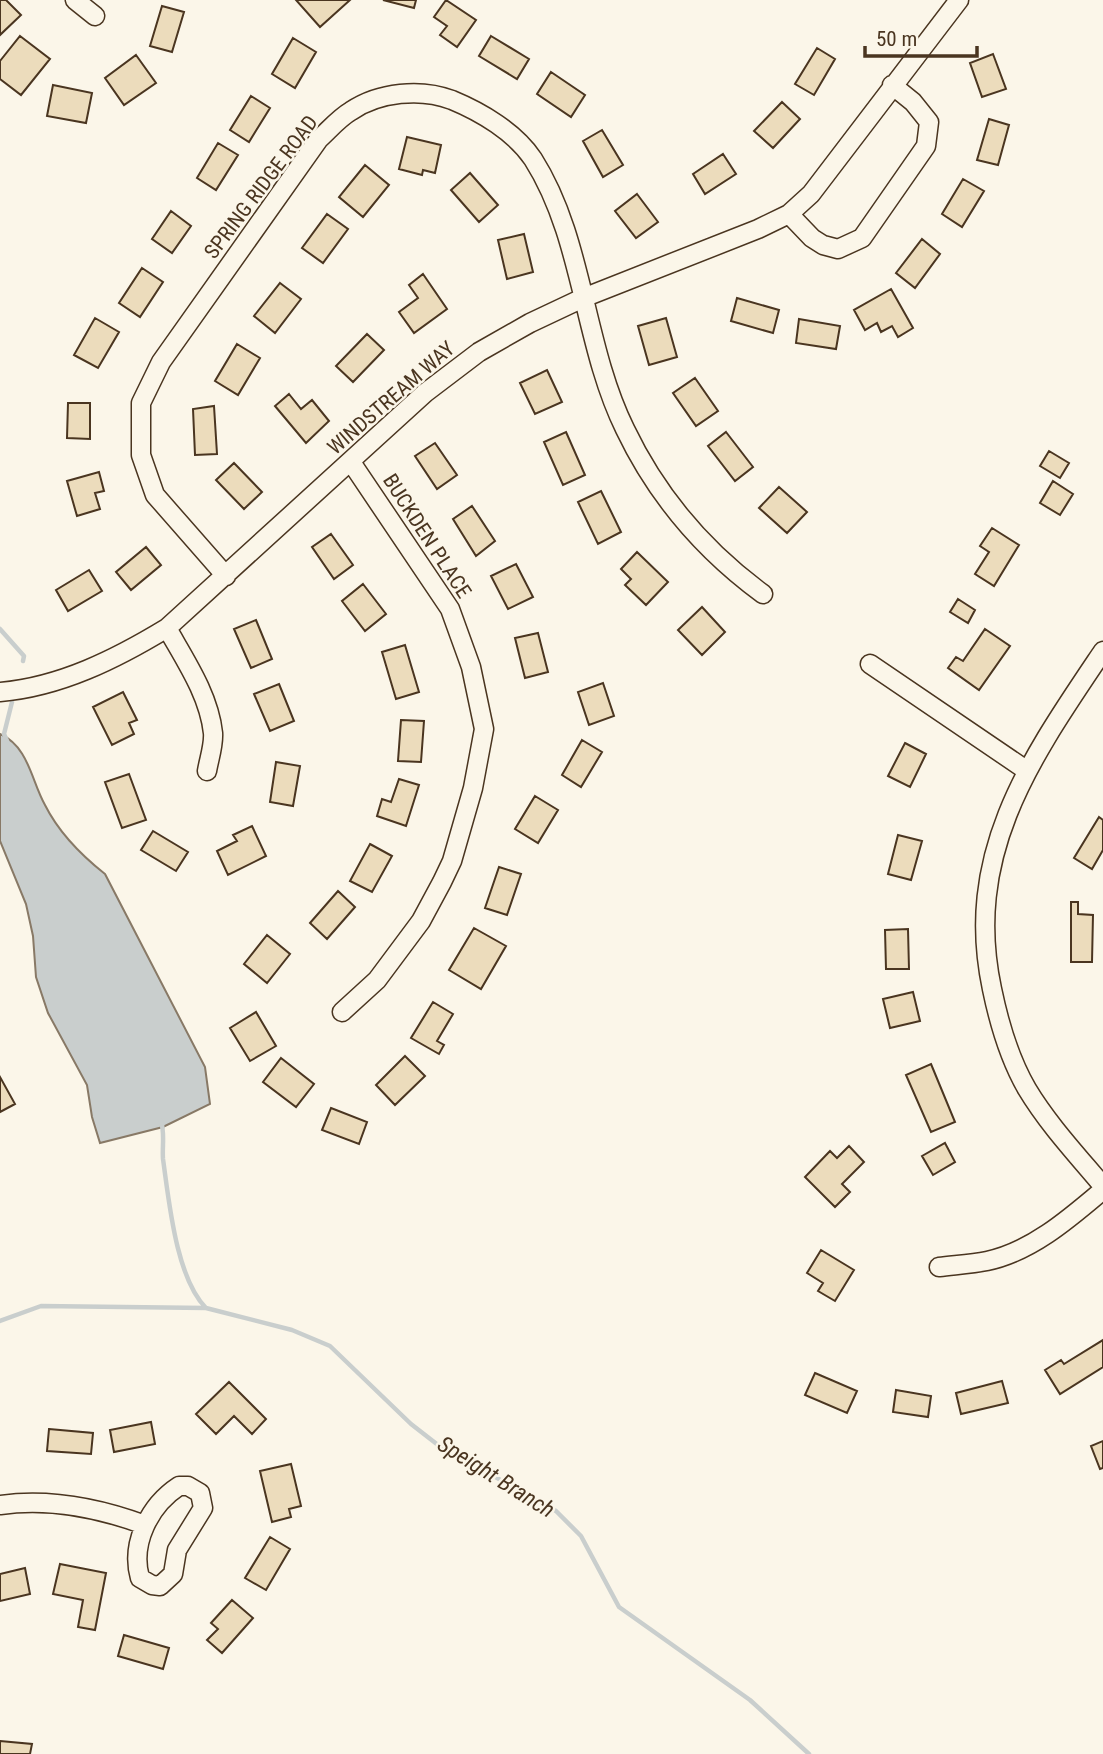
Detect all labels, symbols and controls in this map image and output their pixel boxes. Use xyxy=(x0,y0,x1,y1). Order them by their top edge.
scale bar xyxy=(865,14,977,58)
text: 50 m xyxy=(876,27,917,51)
street label: SPRING RIDGE ROAD xyxy=(199,111,323,263)
street label: WINDSTREAM WAY xyxy=(323,336,459,460)
street label: BUCKDEN PLACE xyxy=(378,469,476,603)
water label: Speight Branch xyxy=(433,1430,559,1524)

